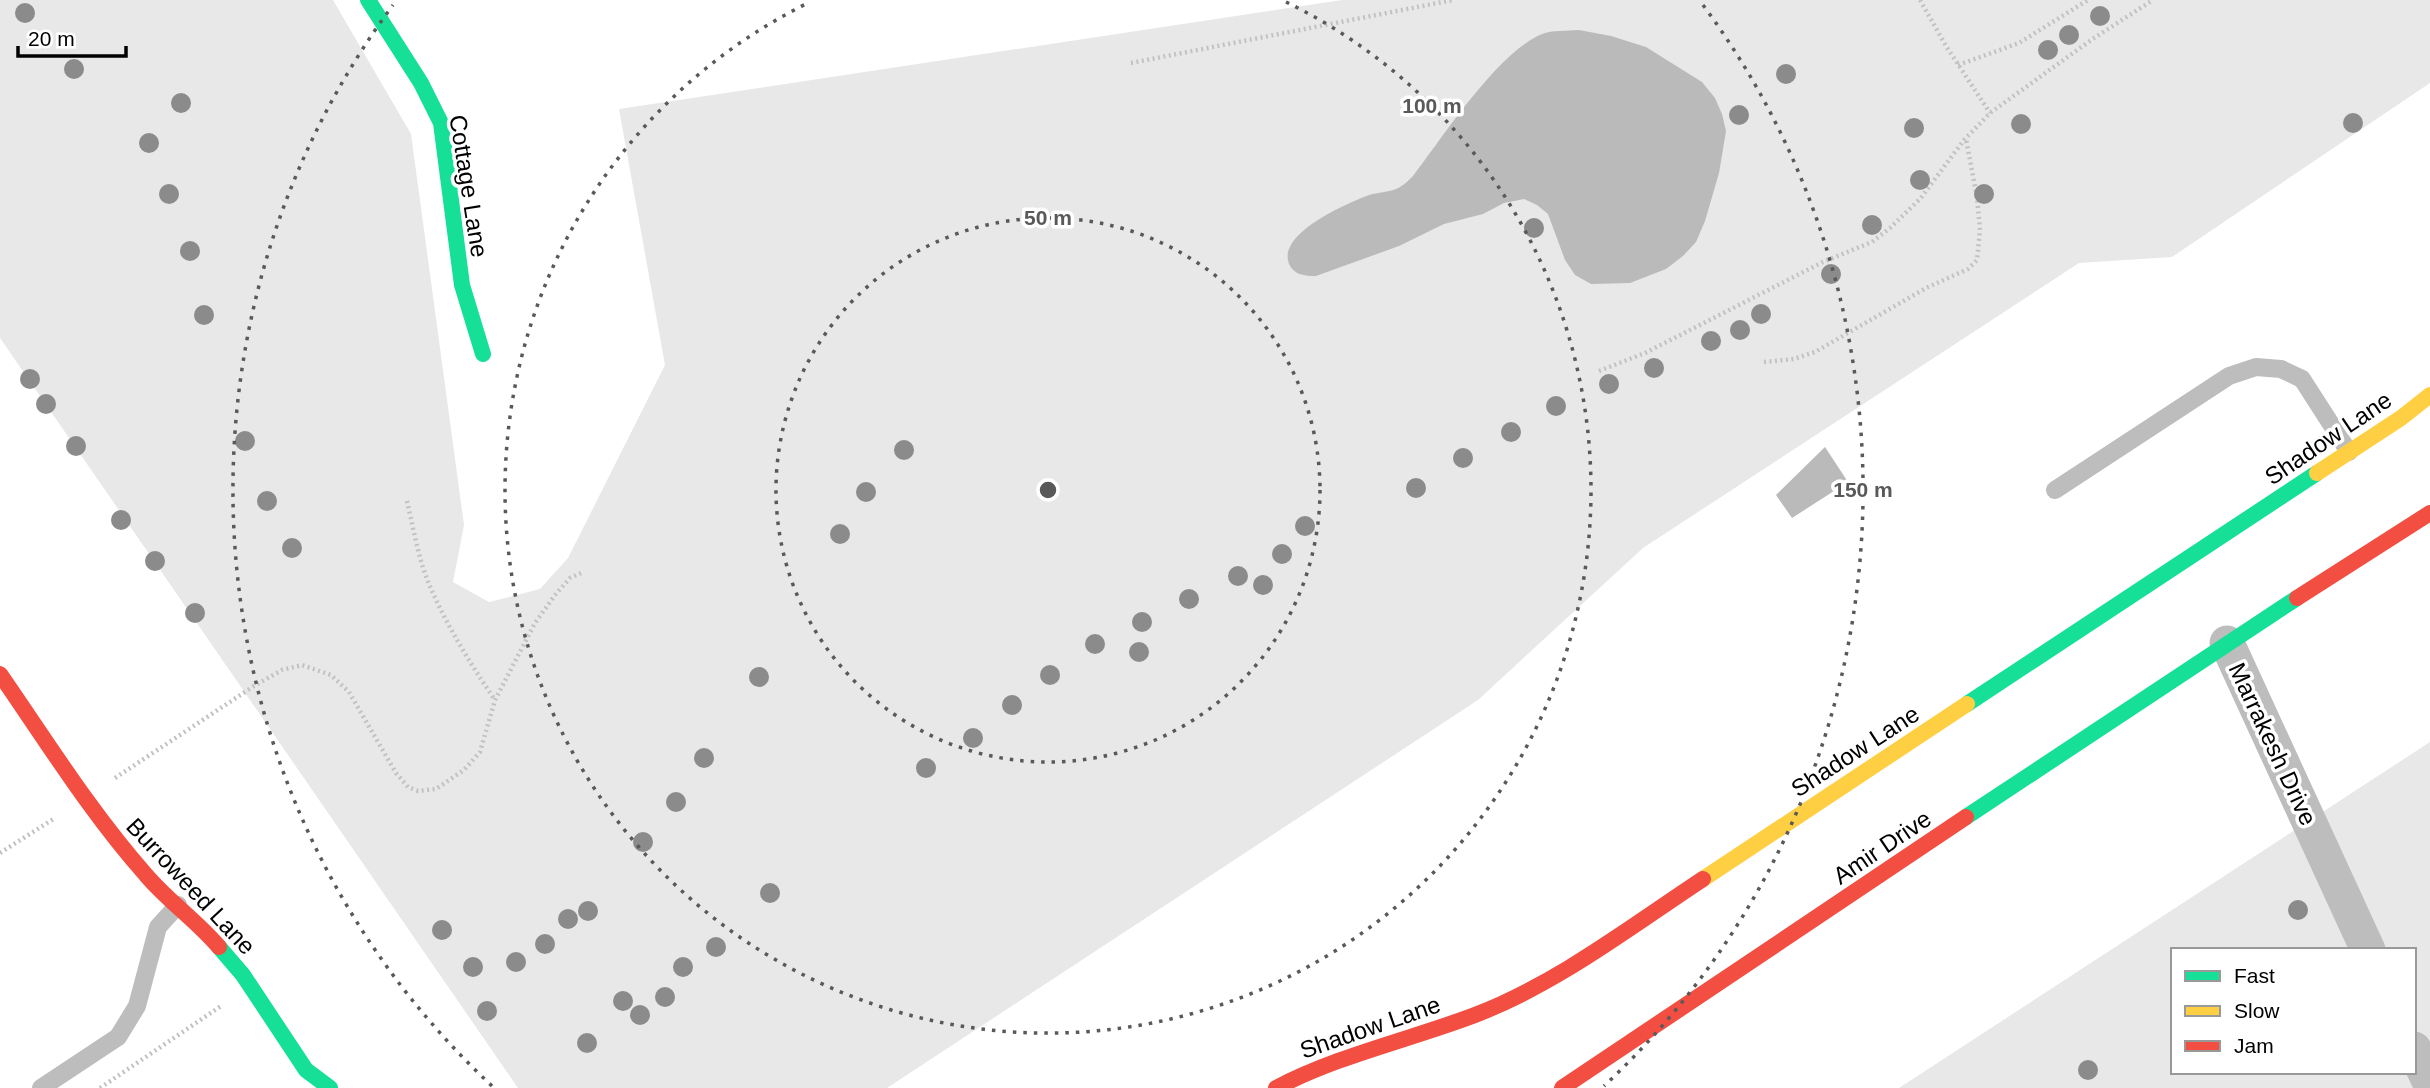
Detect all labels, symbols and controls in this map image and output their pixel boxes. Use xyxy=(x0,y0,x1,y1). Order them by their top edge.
scale bar xyxy=(18,14,126,58)
text: 20 m xyxy=(28,27,75,50)
text: 100 m xyxy=(1402,94,1462,117)
street label: Cottage Lane xyxy=(444,113,494,259)
text: 50 m xyxy=(1024,206,1072,229)
street label: Shadow Lane xyxy=(2260,386,2396,490)
centre of rings xyxy=(1036,478,1060,502)
text: 150 m xyxy=(1833,478,1893,501)
street label: Marrakesh Drive xyxy=(2224,659,2322,829)
street label: Shadow Lane xyxy=(1786,700,1924,802)
street label: Amir Drive xyxy=(1828,804,1936,890)
street label: Burroweed Lane xyxy=(121,812,261,960)
legend xyxy=(2171,948,2416,1074)
text: Fast xyxy=(2234,964,2275,987)
street label: Shadow Lane xyxy=(1296,990,1444,1064)
text: Slow xyxy=(2234,999,2280,1022)
text: Jam xyxy=(2234,1034,2274,1057)

